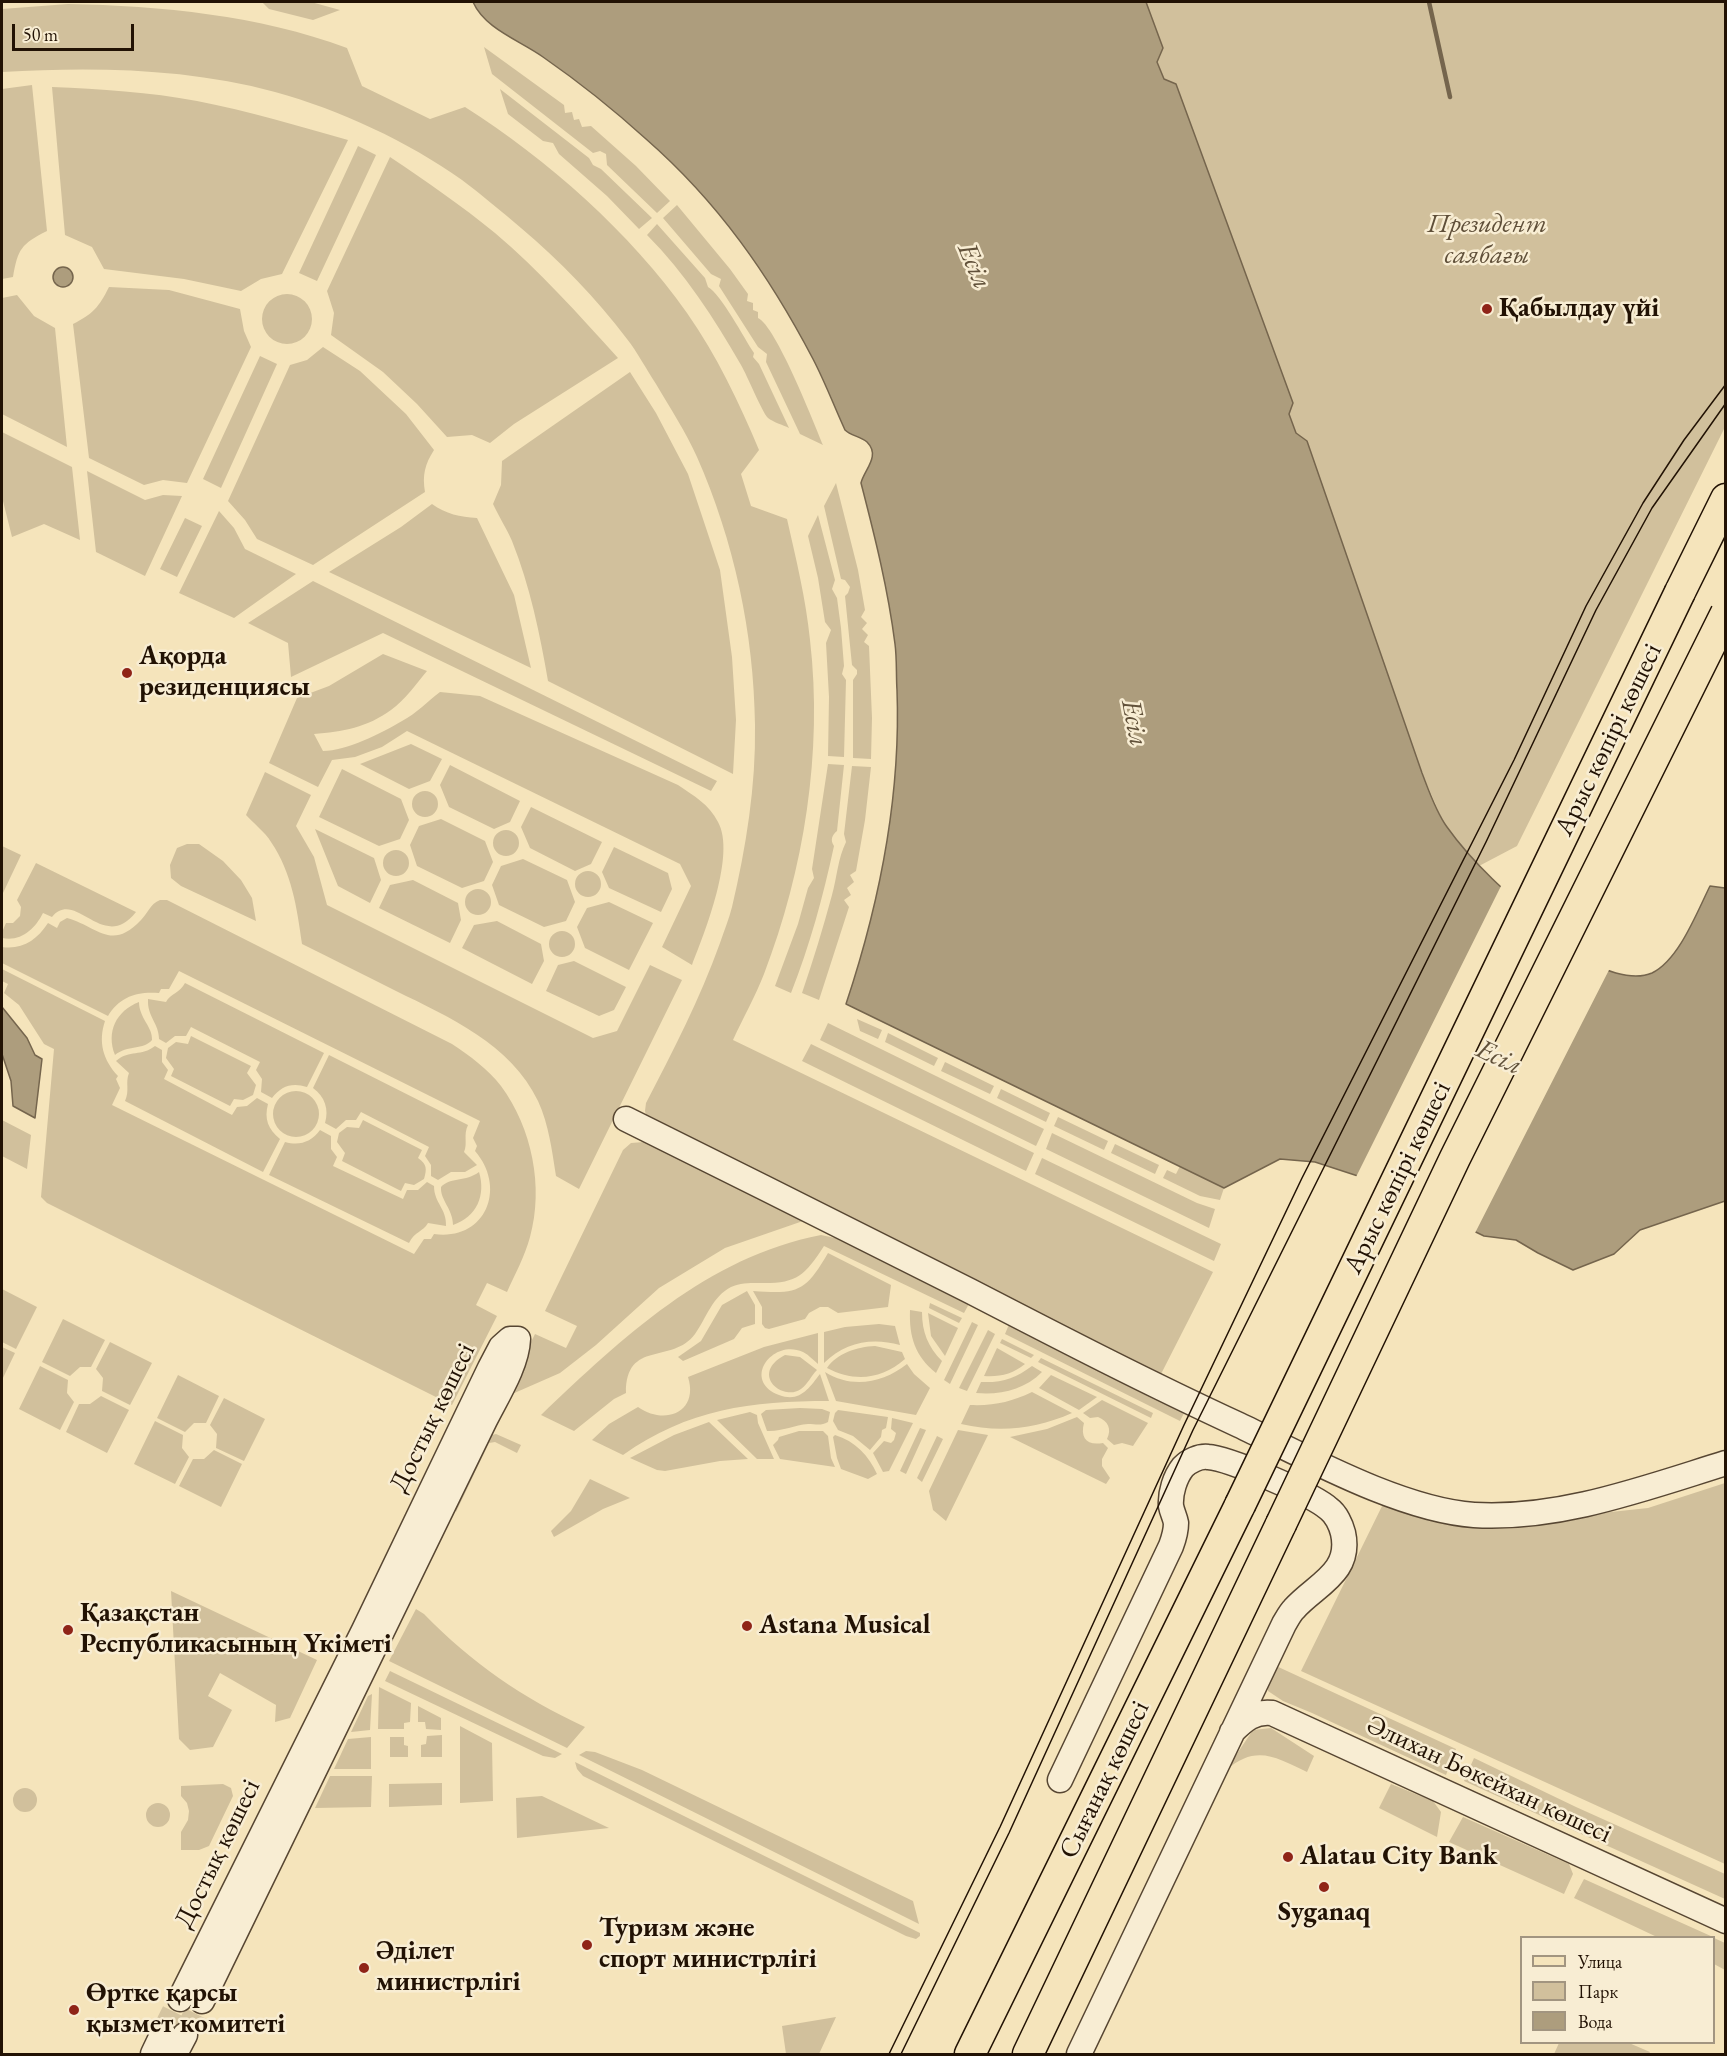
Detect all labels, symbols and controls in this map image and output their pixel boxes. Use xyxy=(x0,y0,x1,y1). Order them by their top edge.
scale bar xyxy=(15,12,136,50)
text: 50 m xyxy=(23,23,58,46)
park label: Президент саябағы xyxy=(1427,209,1547,272)
water label: Есіл xyxy=(949,238,999,294)
place label: Қабылдау үйі xyxy=(1499,293,1659,325)
marker: Қабылдау үйі xyxy=(1480,302,1494,316)
street label: Арыс көпірі көшесі xyxy=(1548,639,1670,841)
place label: Ақорда резиденциясы xyxy=(139,641,310,704)
marker: Ақорда резиденциясы xyxy=(120,666,134,680)
water label: Есіл xyxy=(1113,697,1155,749)
water label: Есіл xyxy=(1471,1033,1527,1083)
street label: Арыс көпірі көшесі xyxy=(1337,1077,1459,1279)
street label: Достық көшесі xyxy=(383,1338,483,1498)
place label: Қазақстан Республикасының Үкіметі xyxy=(80,1598,392,1661)
place label: Astana Musical xyxy=(759,1610,930,1642)
marker: Astana Musical xyxy=(740,1619,754,1633)
marker: Қазақстан Республикасының Үкіметі xyxy=(61,1623,75,1637)
street label: Сығанақ көшесі xyxy=(1053,1696,1157,1864)
street label: Әлихан Бөкейхан көшесі xyxy=(1362,1709,1616,1851)
street label: Достық көшесі xyxy=(168,1774,268,1934)
place label: Alatau City Bank xyxy=(1300,1841,1498,1873)
marker: Alatau City Bank xyxy=(1281,1850,1295,1864)
marker: Syganaq xyxy=(1317,1880,1331,1894)
place label: Syganaq xyxy=(1278,1897,1370,1929)
place label: Туризм және спорт министрлігі xyxy=(599,1913,817,1976)
place label: Әділет министрлігі xyxy=(376,1936,520,1999)
legend xyxy=(1520,1936,1715,2044)
marker: Туризм және спорт министрлігі xyxy=(580,1938,594,1952)
text: Улица xyxy=(1578,1950,1622,1973)
marker: Әділет министрлігі xyxy=(357,1961,371,1975)
place label: Өртке қарсы қызмет комитеті xyxy=(86,1978,285,2041)
text: Парк xyxy=(1578,1980,1618,2003)
marker: Өртке қарсы қызмет комитеті xyxy=(67,2003,81,2017)
text: Вода xyxy=(1578,2010,1612,2033)

